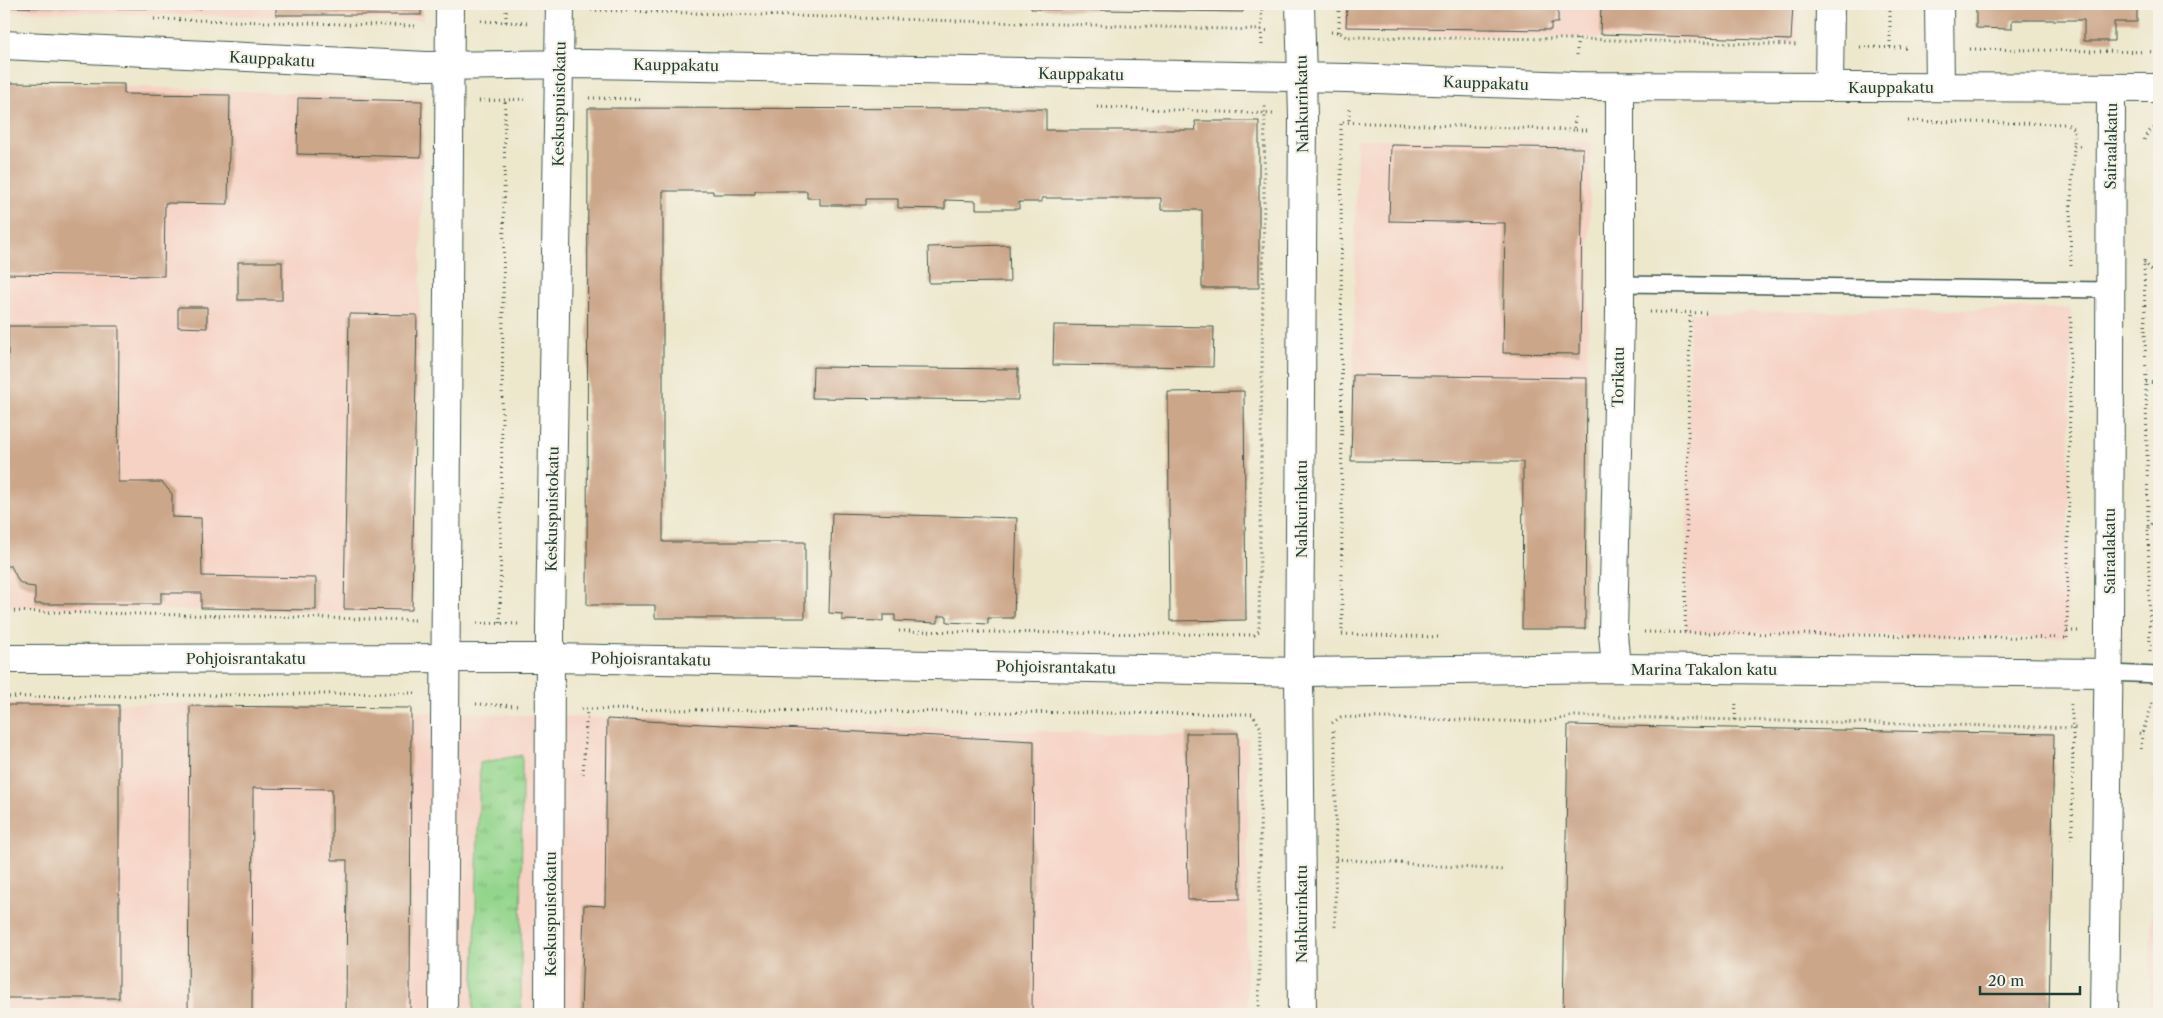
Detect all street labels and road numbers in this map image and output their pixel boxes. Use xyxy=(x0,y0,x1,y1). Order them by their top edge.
street label: Keskuspuistokatu xyxy=(548,41,570,167)
street label: Kauppakatu xyxy=(229,47,315,71)
street label: Kauppakatu xyxy=(633,55,719,75)
street label: Nahkurinkatu xyxy=(1292,55,1312,153)
street label: Kauppakatu xyxy=(1038,64,1124,84)
street label: Kauppakatu xyxy=(1443,72,1529,94)
street label: Kauppakatu xyxy=(1848,78,1934,97)
street label: Sairaalakatu xyxy=(2101,103,2121,189)
street label: Torikatu xyxy=(1608,346,1628,408)
street label: Keskuspuistokatu xyxy=(541,446,563,572)
street label: Nahkurinkatu xyxy=(1292,460,1311,558)
street label: Sairaalakatu xyxy=(2100,508,2119,594)
street label: Pohjoisrantakatu xyxy=(591,648,711,670)
street label: Pohjoisrantakatu xyxy=(186,649,306,668)
street label: Pohjoisrantakatu xyxy=(996,656,1116,678)
street label: Marina Takalon katu xyxy=(1631,660,1777,679)
street label: Keskuspuistokatu xyxy=(541,851,560,977)
street label: Nahkurinkatu xyxy=(1292,865,1311,963)

